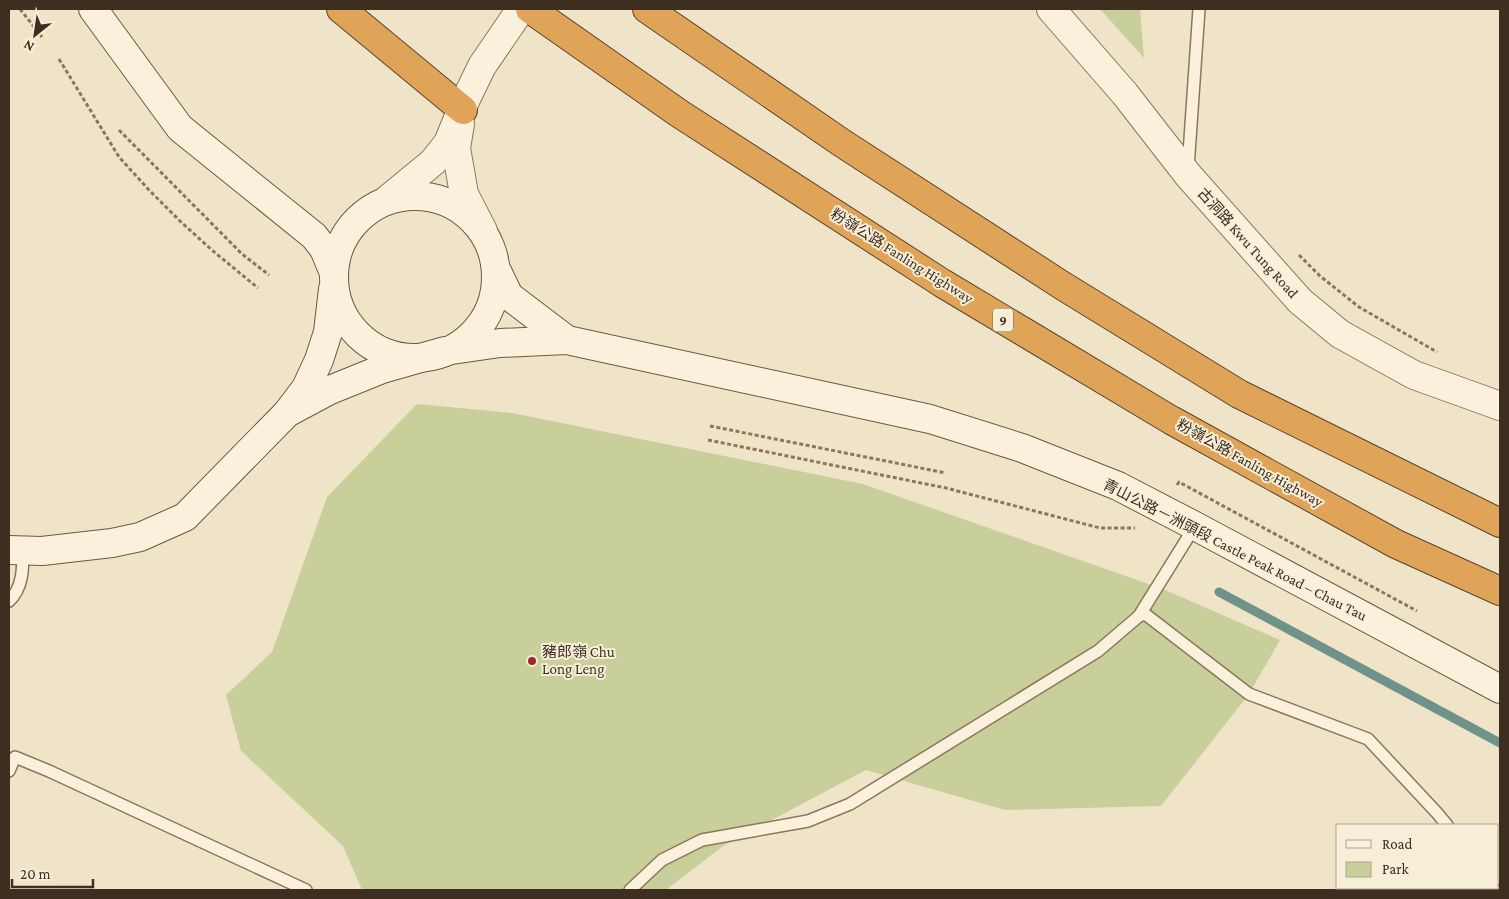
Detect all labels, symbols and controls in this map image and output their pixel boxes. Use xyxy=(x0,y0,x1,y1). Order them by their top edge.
north arrow xyxy=(10,10,60,60)
text: N xyxy=(20,37,37,56)
street label: 古洞路 Kwu Tung Road xyxy=(1194,185,1302,302)
street label: 粉嶺公路 Fanling Highway xyxy=(827,206,976,307)
road number: 9 xyxy=(993,308,1013,332)
street label: 粉嶺公路 Fanling Highway xyxy=(1174,416,1326,511)
street label: 青山公路－洲頭段 Castle Peak Road – Chau Tau xyxy=(1100,475,1370,624)
place label: 豬郎嶺 Chu Long Leng xyxy=(542,644,615,678)
marker: 豬郎嶺 Chu Long Leng xyxy=(526,655,538,667)
legend xyxy=(1336,824,1499,889)
text: Road xyxy=(1382,836,1413,852)
scale bar xyxy=(12,856,94,888)
text: Park xyxy=(1382,861,1409,877)
text: 20 m xyxy=(20,866,51,882)

